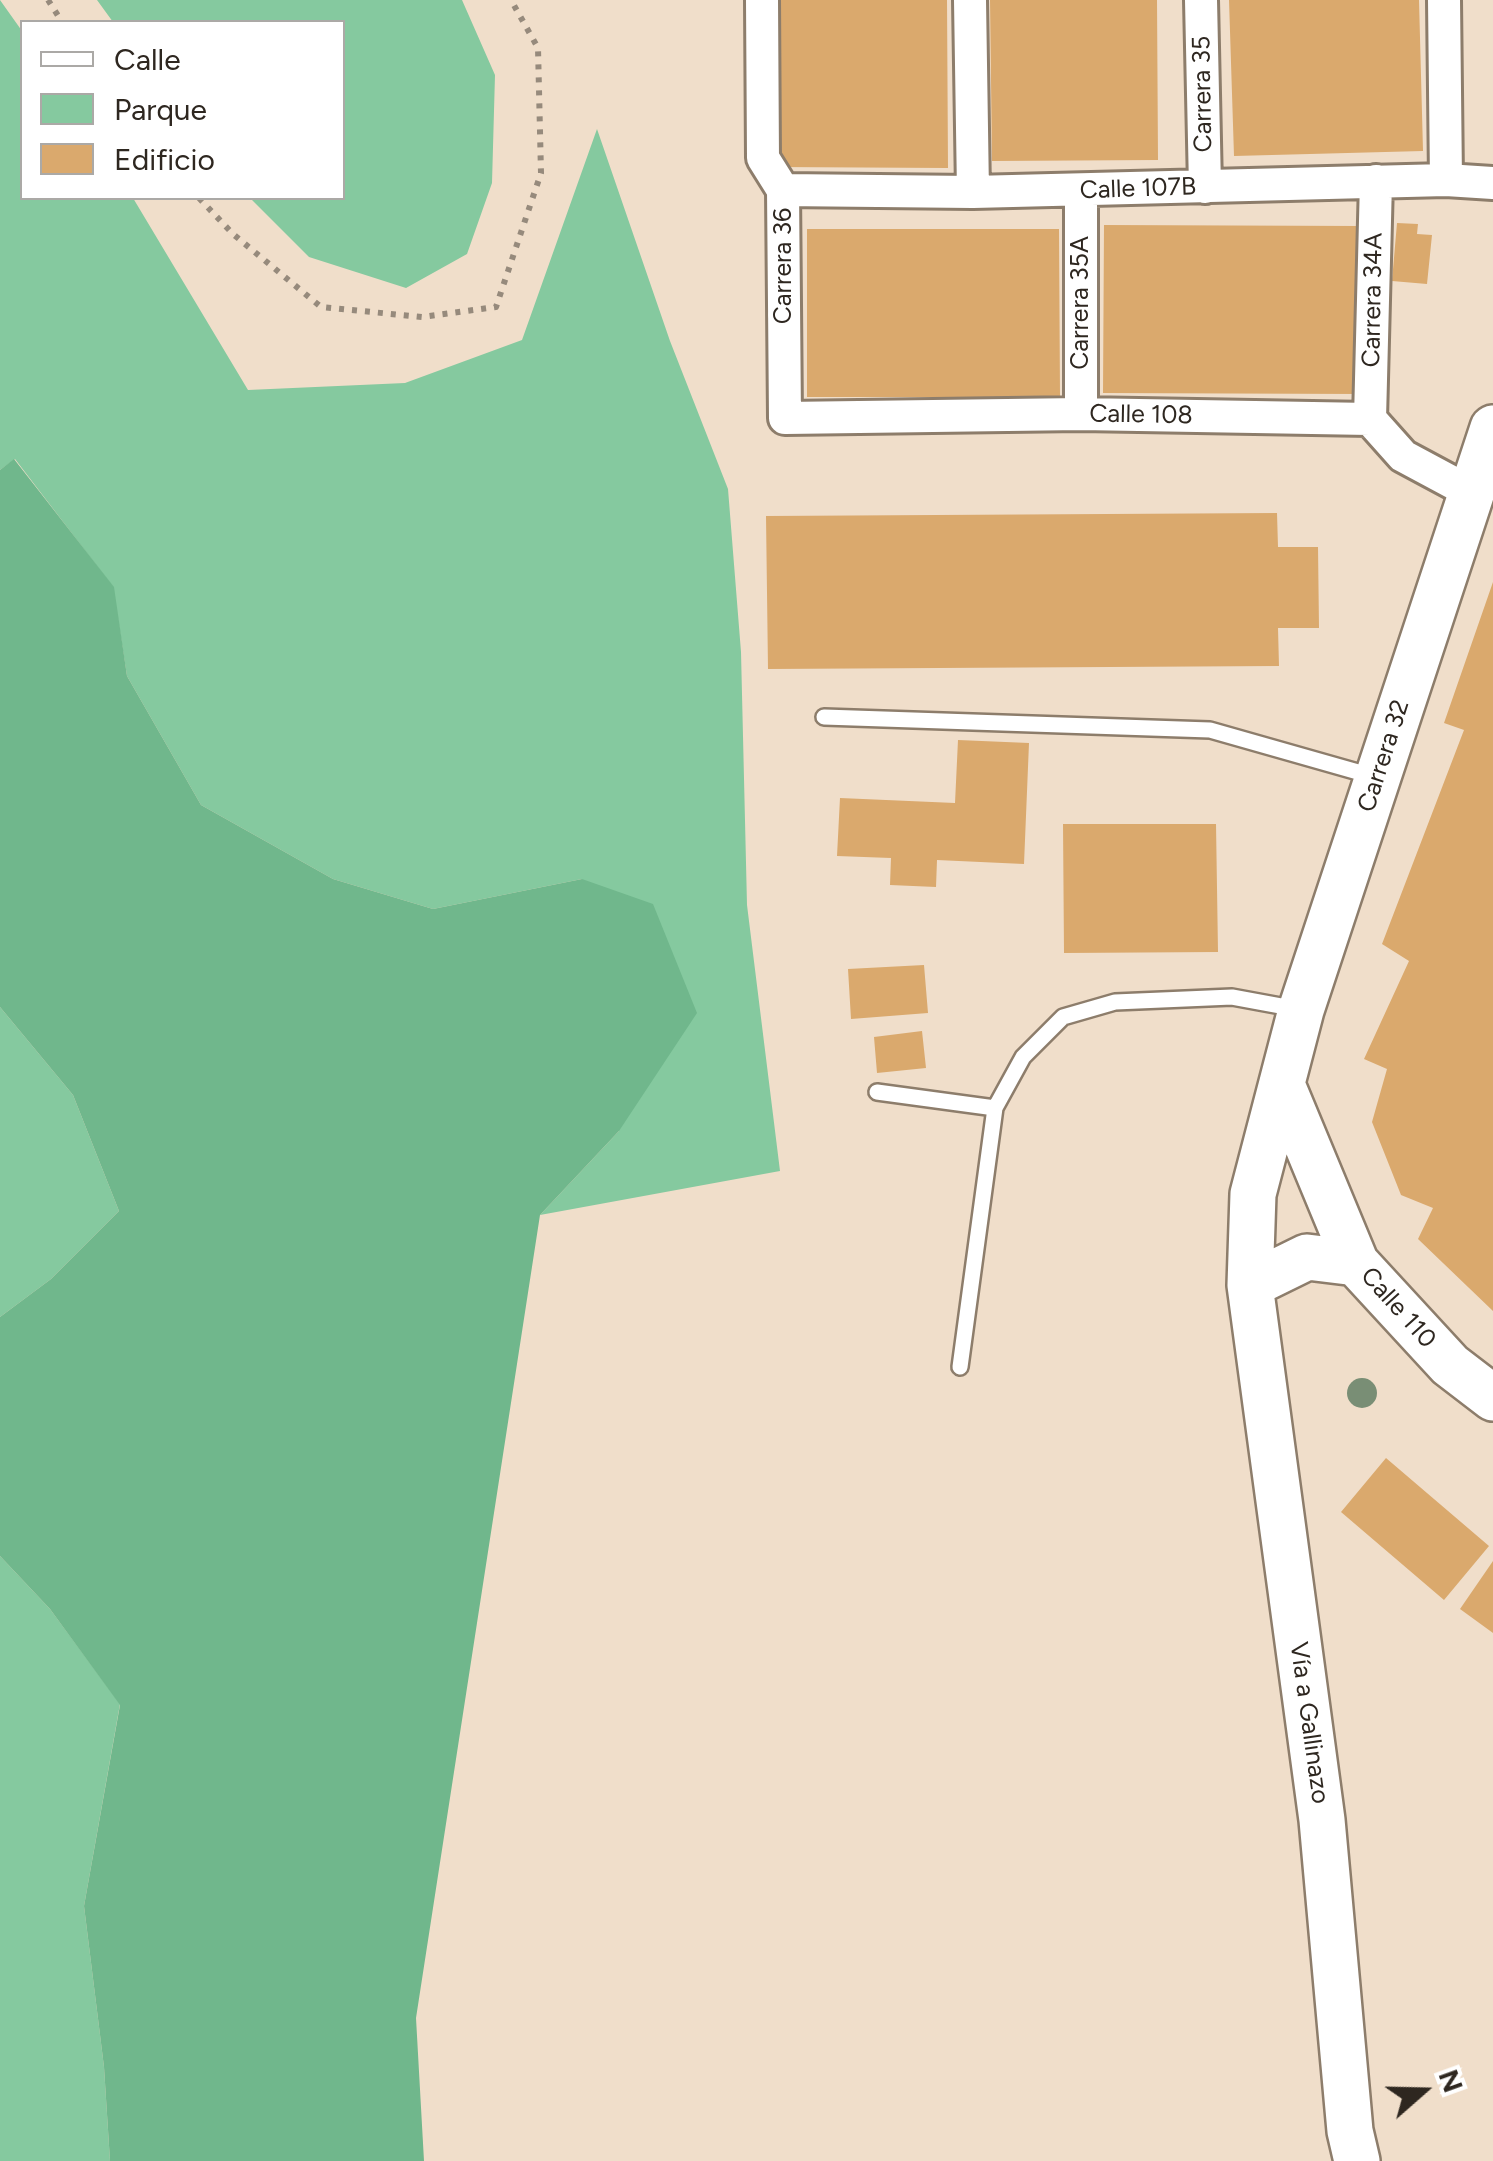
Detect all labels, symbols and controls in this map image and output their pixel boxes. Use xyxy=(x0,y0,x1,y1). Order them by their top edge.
legend xyxy=(20,20,345,200)
street label: Carrera 35 xyxy=(1187,35,1219,153)
text: Calle xyxy=(114,41,181,78)
text: Parque xyxy=(114,91,207,128)
text: Edificio xyxy=(114,141,215,178)
street label: Calle 107B xyxy=(1079,172,1197,206)
street label: Carrera 36 xyxy=(769,208,799,324)
street label: Carrera 34A xyxy=(1357,232,1389,368)
street label: Carrera 35A xyxy=(1066,236,1096,370)
street label: Calle 108 xyxy=(1089,399,1193,431)
street label: Carrera 32 xyxy=(1352,696,1416,816)
street label: Calle 110 xyxy=(1354,1261,1442,1355)
street label: Vía a Gallinazo xyxy=(1283,1640,1335,1806)
north arrow xyxy=(1373,2041,1473,2141)
text: N xyxy=(1432,2065,1471,2097)

